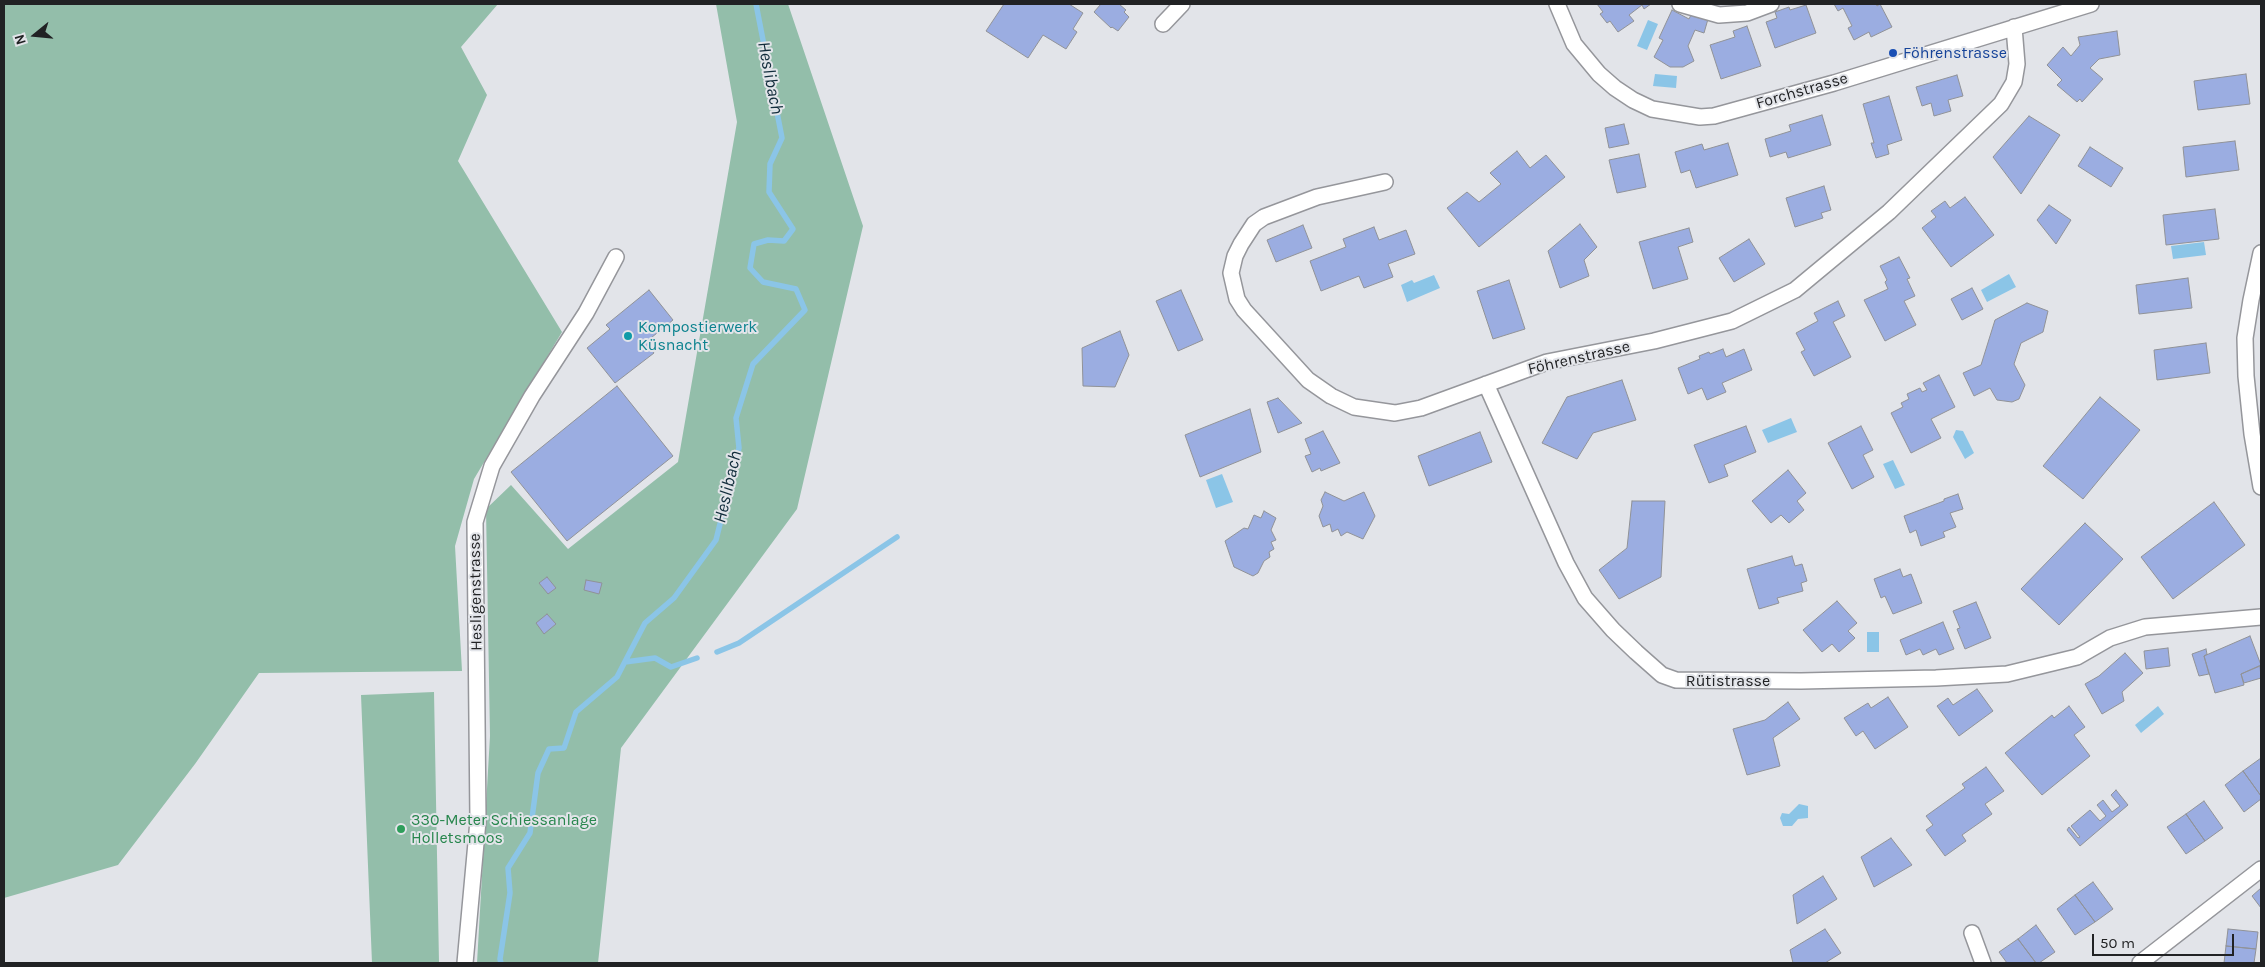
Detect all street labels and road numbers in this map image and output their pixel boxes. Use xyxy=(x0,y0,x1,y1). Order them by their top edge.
street label: Forchstrasse xyxy=(1754,69,1850,113)
street label: Föhrenstrasse xyxy=(1526,337,1632,379)
street label: Hesligenstrasse xyxy=(465,533,487,651)
street label: Rütistrasse xyxy=(1686,671,1770,691)

